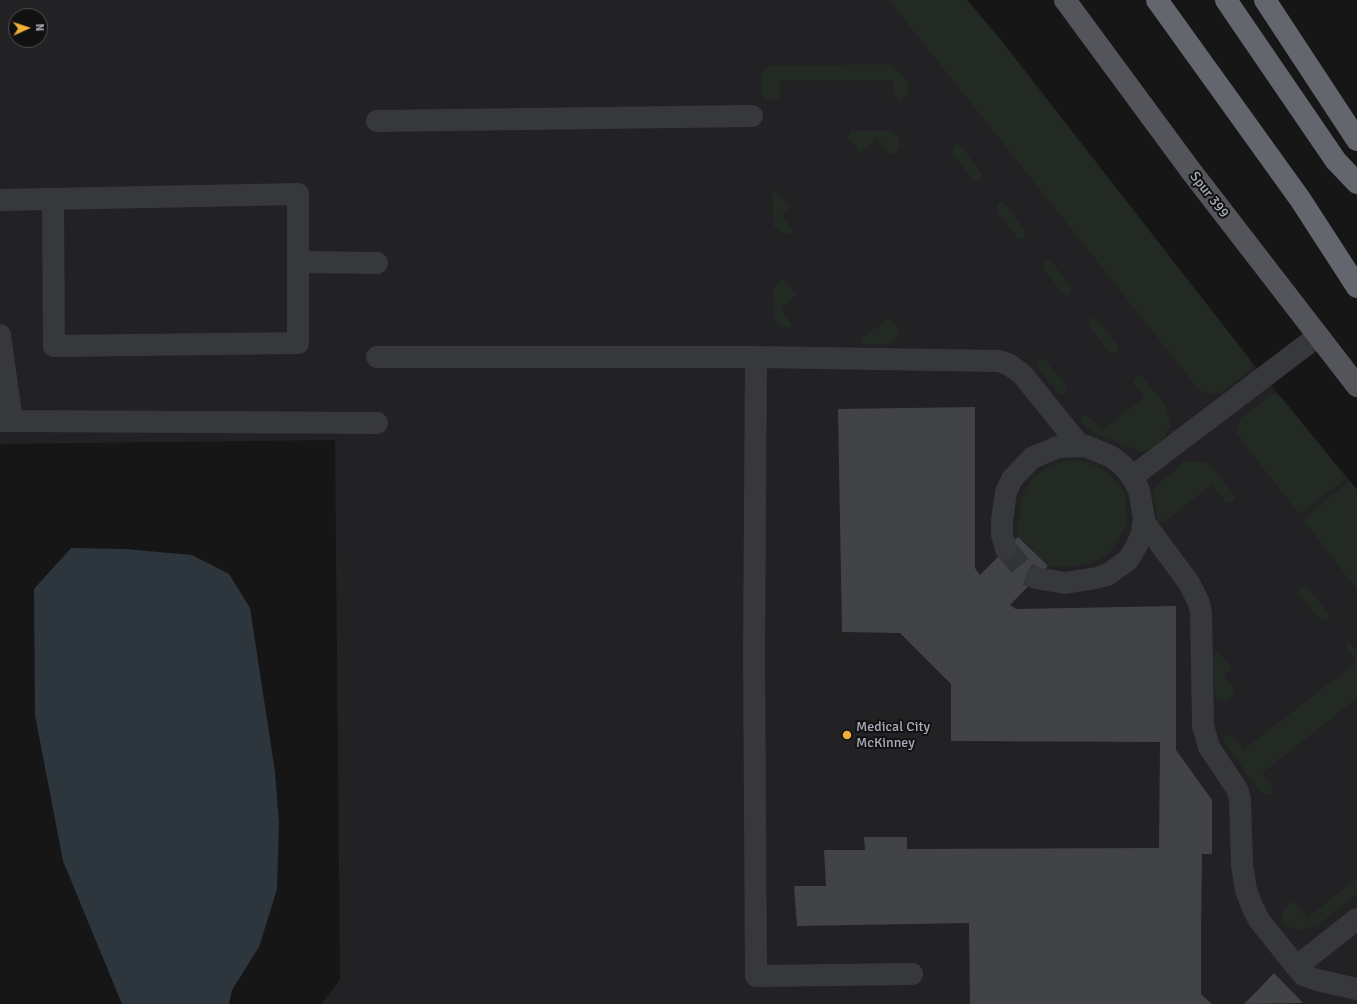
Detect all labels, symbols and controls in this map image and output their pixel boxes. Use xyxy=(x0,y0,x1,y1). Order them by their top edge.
north arrow xyxy=(8,8,48,48)
text: N xyxy=(33,23,46,32)
street label: Spur 399 xyxy=(1186,169,1232,221)
place label: Medical City McKinney xyxy=(856,719,930,752)
marker: Medical City McKinney xyxy=(841,729,853,741)

